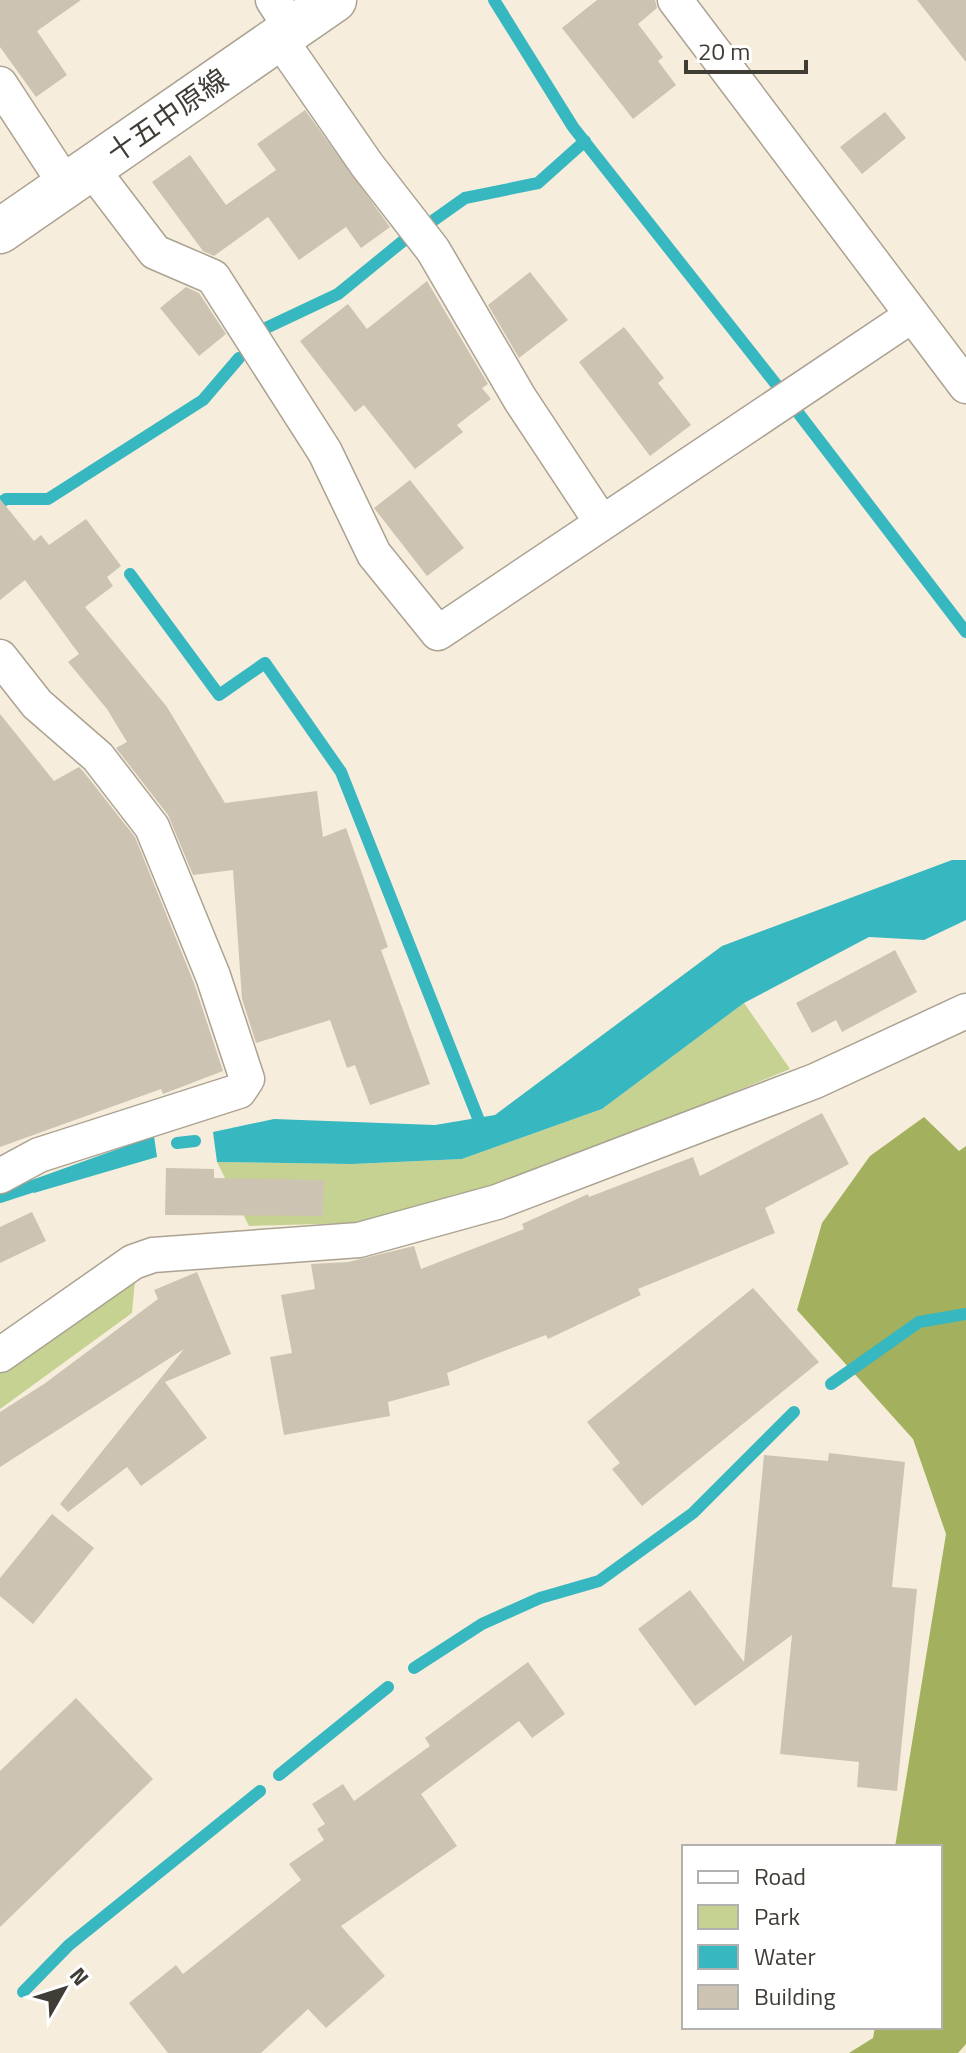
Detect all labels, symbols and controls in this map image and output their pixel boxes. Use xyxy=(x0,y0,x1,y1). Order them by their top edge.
scale bar xyxy=(686,24,806,74)
text: 20 m xyxy=(698,33,750,69)
street label: 十五中原線 xyxy=(97,57,237,173)
legend xyxy=(682,1845,942,2029)
text: Road xyxy=(754,1858,806,1894)
text: Park xyxy=(754,1898,800,1934)
text: Water xyxy=(754,1938,816,1974)
north arrow xyxy=(24,1949,104,2029)
text: N xyxy=(62,1960,98,1993)
text: Building xyxy=(754,1978,836,2014)

